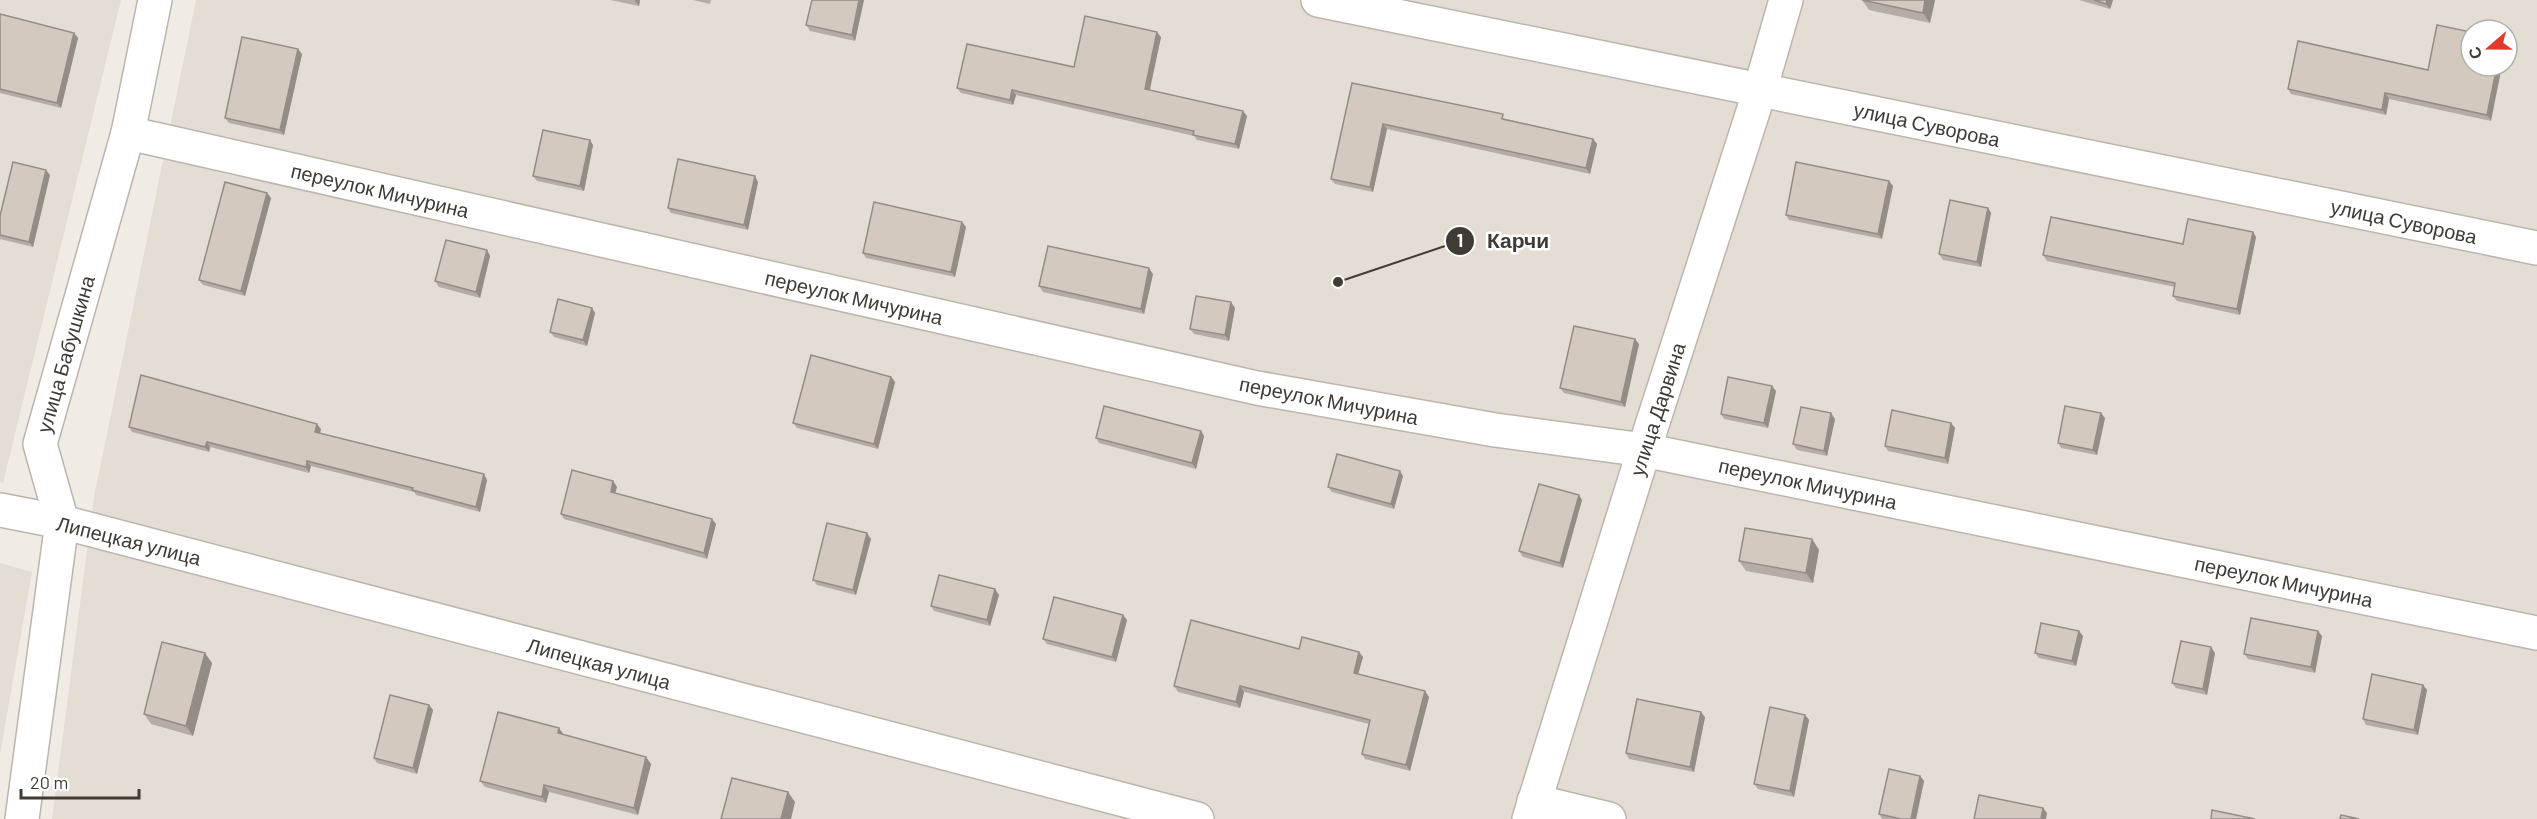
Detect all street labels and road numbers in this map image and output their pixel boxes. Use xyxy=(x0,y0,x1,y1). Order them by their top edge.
street label: улица Суворова xyxy=(1852,97,2003,151)
street label: переулок Мичурина xyxy=(289,158,472,222)
street label: улица Суворова xyxy=(2329,194,2480,248)
street label: переулок Мичурина xyxy=(763,265,946,329)
street label: улица Бабушкина xyxy=(31,272,99,435)
street label: улица Дарвина xyxy=(1624,338,1690,479)
street label: переулок Мичурина xyxy=(1237,371,1421,429)
street label: переулок Мичурина xyxy=(1717,452,1900,514)
street label: Липецкая улица xyxy=(54,510,204,570)
street label: переулок Мичурина xyxy=(2193,550,2376,612)
street label: Липецкая улица xyxy=(524,632,674,694)

